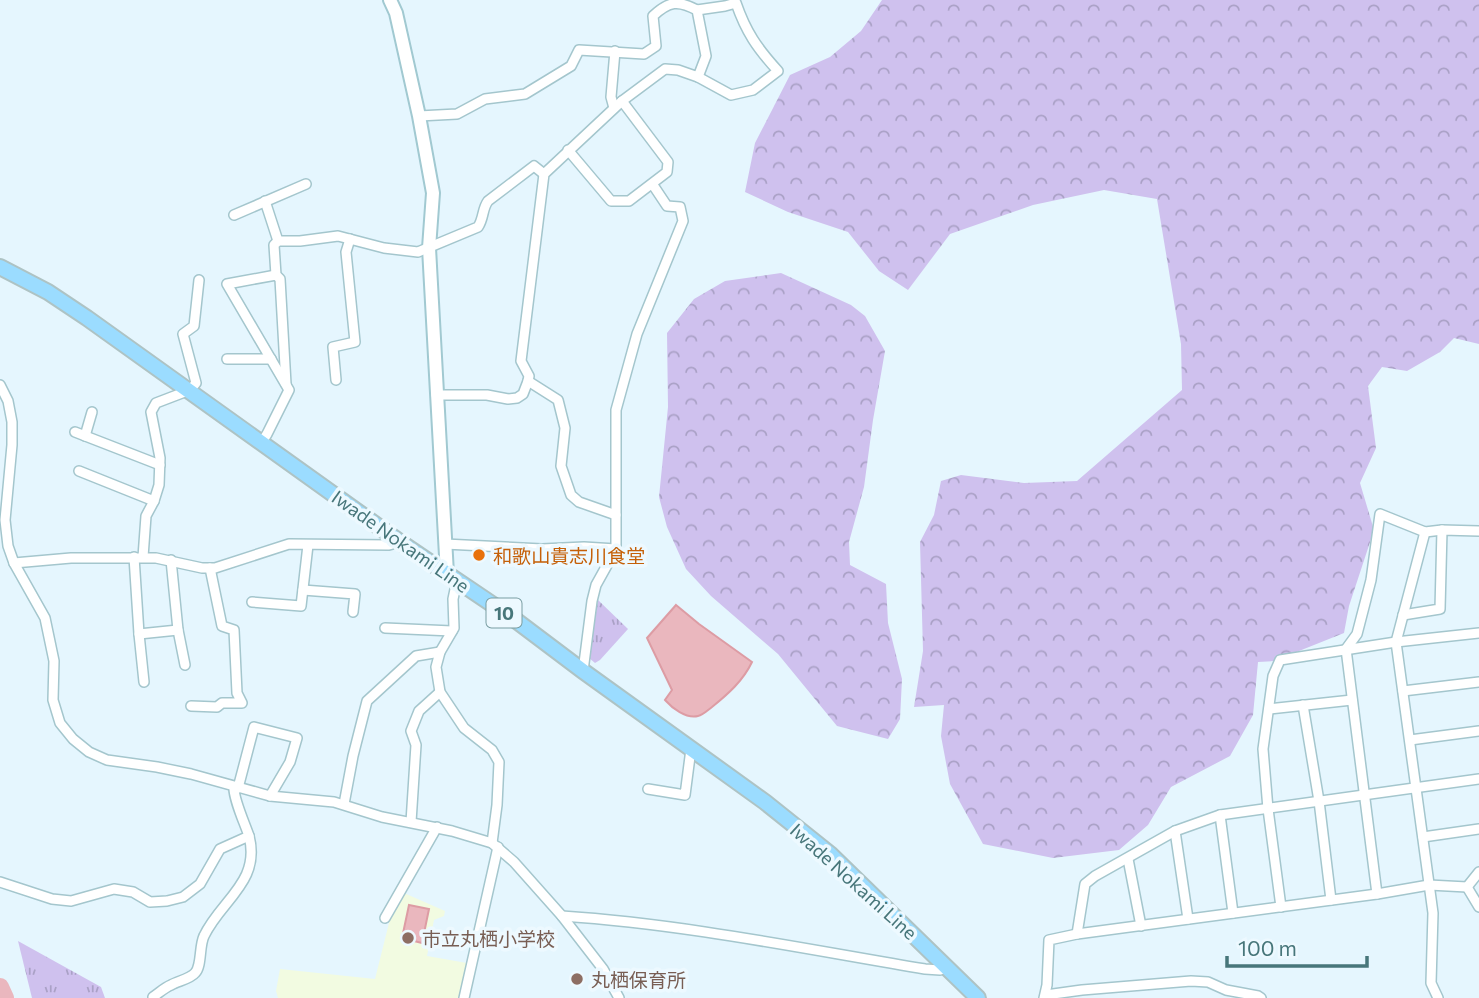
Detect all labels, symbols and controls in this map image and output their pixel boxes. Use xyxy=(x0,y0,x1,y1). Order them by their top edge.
street label: Iwade Nokami Line xyxy=(328,485,474,597)
place label: 和歌山貴志川食堂 xyxy=(493,544,645,567)
marker: 和歌山貴志川食堂 xyxy=(471,547,487,563)
road number: 10 xyxy=(486,598,522,628)
street label: Iwade Nokami Line xyxy=(786,818,922,944)
scale bar xyxy=(1227,925,1367,969)
place label: 市立丸栖小学校 xyxy=(422,927,555,950)
marker: 市立丸栖小学校 xyxy=(400,930,416,946)
text: 100 m xyxy=(1238,935,1297,960)
place label: 丸栖保育所 xyxy=(591,968,686,991)
marker: 丸栖保育所 xyxy=(569,971,585,987)

